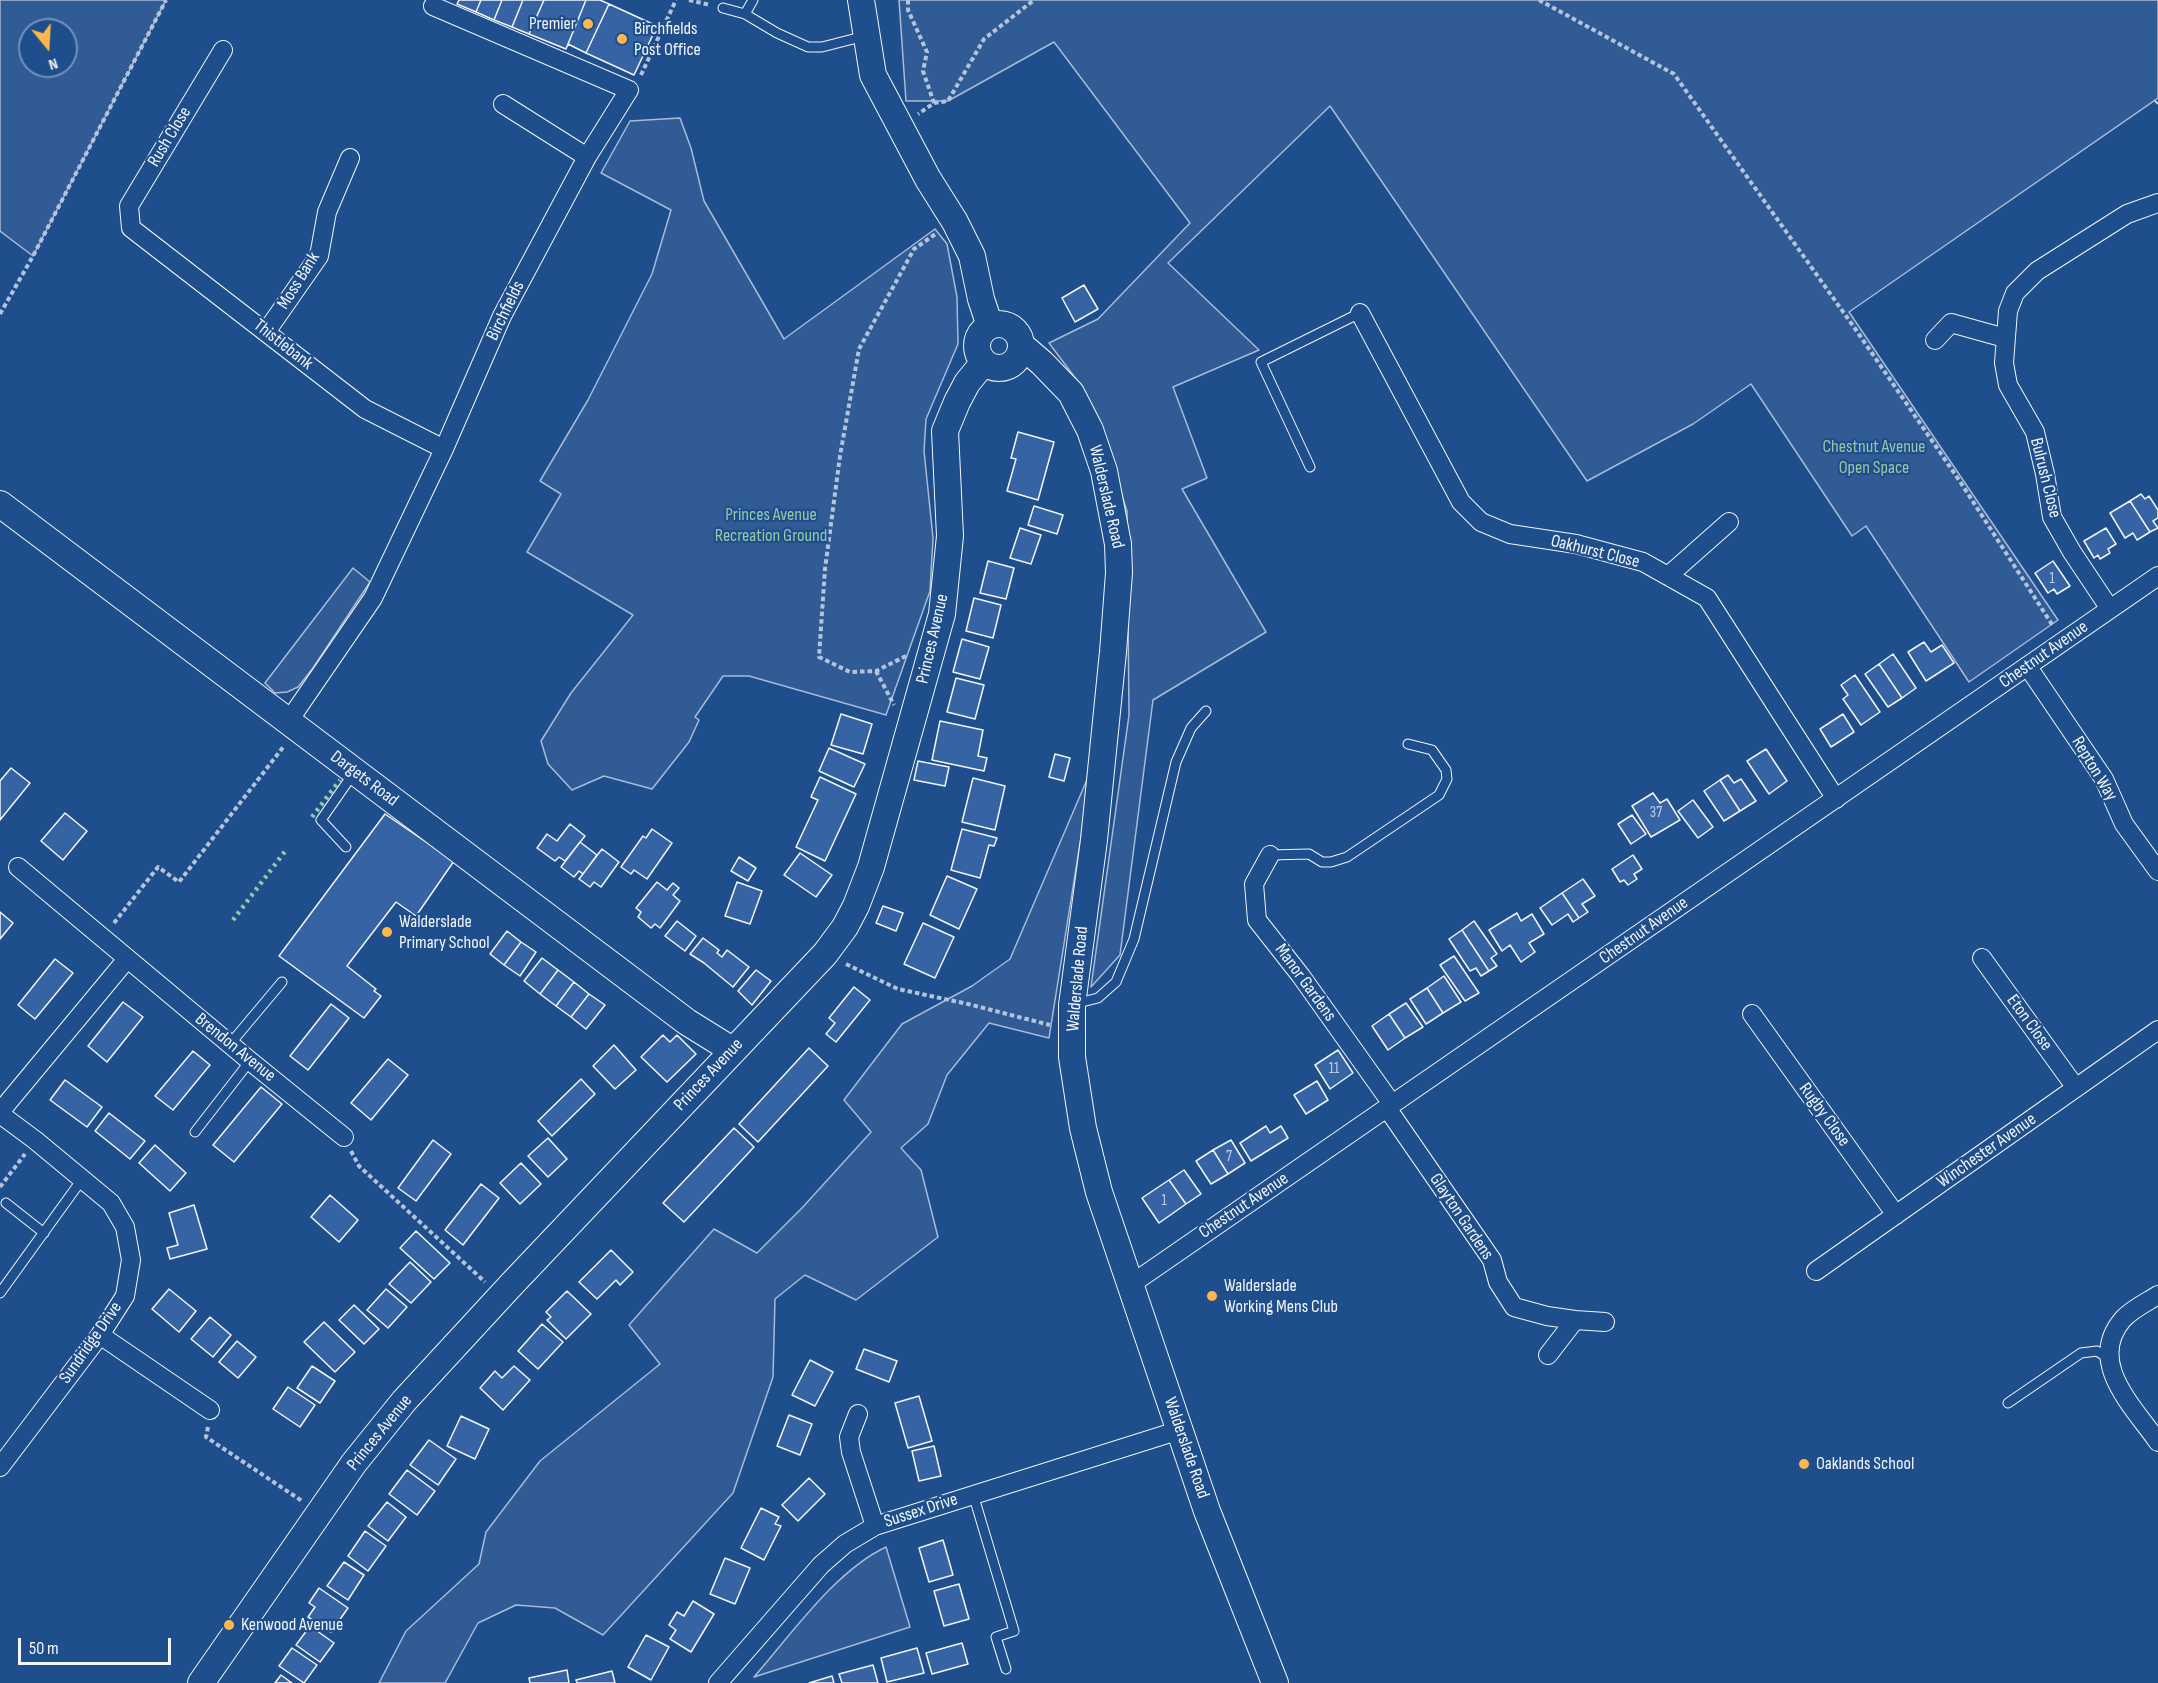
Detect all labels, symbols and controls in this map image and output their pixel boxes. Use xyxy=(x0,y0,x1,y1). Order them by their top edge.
place label: Premier xyxy=(529,13,576,35)
marker: Premier xyxy=(581,17,595,31)
north arrow xyxy=(18,18,78,78)
place label: Birchfields Post Office xyxy=(634,18,701,60)
marker: Birchfields Post Office xyxy=(615,32,629,46)
text: N xyxy=(46,53,60,74)
street label: Rush Close xyxy=(144,103,196,171)
street label: Moss Bank xyxy=(273,248,325,314)
street label: Birchfields xyxy=(482,278,530,344)
street label: Thistlebank xyxy=(249,315,317,375)
park label: Chestnut Avenue Open Space xyxy=(1822,436,1926,478)
street label: Bulrush Close xyxy=(2025,436,2065,520)
street label: Walderslade Road xyxy=(1084,443,1128,551)
park label: Princes Avenue Recreation Ground xyxy=(715,504,827,546)
street label: Oakhurst Close xyxy=(1548,531,1642,573)
house number: 1 xyxy=(2049,570,2055,588)
street label: Princes Avenue xyxy=(912,592,954,686)
street label: Chestnut Avenue xyxy=(1996,617,2092,693)
street label: Repton Way xyxy=(2066,733,2122,805)
street label: Dargets Road xyxy=(326,747,402,811)
house number: 37 xyxy=(1650,804,1662,822)
street label: Chestnut Avenue xyxy=(1596,893,1692,969)
place label: Walderslade Primary School xyxy=(399,911,490,954)
marker: Walderslade Primary School xyxy=(380,925,394,939)
street label: Walderslade Road xyxy=(1063,926,1093,1032)
street label: Manor Gardens xyxy=(1270,940,1340,1026)
street label: Eton Close xyxy=(2001,991,2057,1055)
street label: Brendon Avenue xyxy=(190,1009,280,1087)
street label: Princes Avenue xyxy=(670,1034,748,1116)
house number: 11 xyxy=(1329,1060,1339,1078)
street label: Rugby Close xyxy=(1794,1079,1854,1151)
street label: Winchester Avenue xyxy=(1933,1109,2041,1193)
house number: 7 xyxy=(1226,1148,1232,1166)
street label: Chestnut Avenue xyxy=(1195,1168,1293,1244)
street label: Glayton Gardens xyxy=(1424,1170,1498,1264)
house number: 1 xyxy=(1161,1192,1167,1210)
place label: Walderslade Working Mens Club xyxy=(1224,1275,1338,1318)
marker: Walderslade Working Mens Club xyxy=(1205,1289,1219,1303)
street label: Sundridge Drive xyxy=(55,1298,127,1388)
street label: Princes Avenue xyxy=(343,1391,417,1475)
street label: Walderslade Road xyxy=(1159,1395,1213,1501)
place label: Oaklands School xyxy=(1816,1453,1914,1475)
marker: Oaklands School xyxy=(1797,1457,1811,1471)
street label: Sussex Drive xyxy=(881,1489,961,1533)
place label: Kenwood Avenue xyxy=(241,1614,343,1636)
marker: Kenwood Avenue xyxy=(222,1618,236,1632)
scale bar xyxy=(21,1626,174,1664)
text: 50 m xyxy=(29,1638,59,1659)

